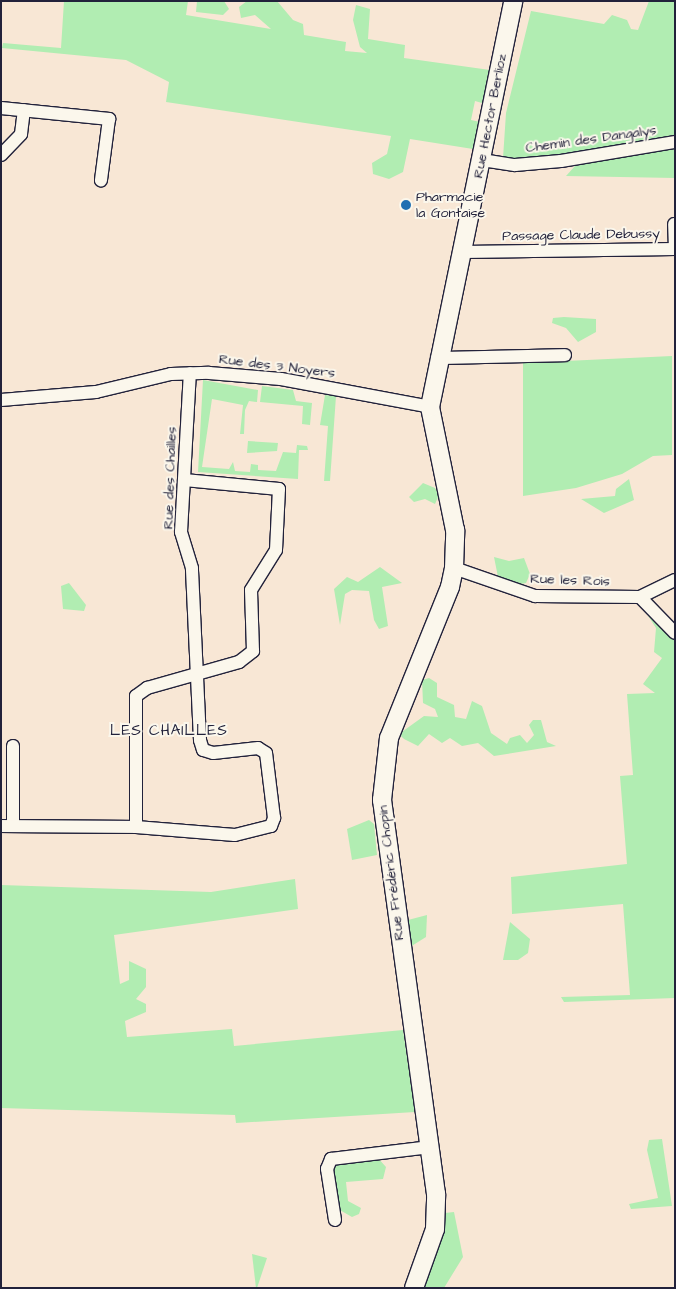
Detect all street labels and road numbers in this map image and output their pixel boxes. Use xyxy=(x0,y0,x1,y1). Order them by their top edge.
street label: Rue Hector Berlioz xyxy=(470,52,510,180)
street label: Chemin des Dangalys xyxy=(525,122,657,156)
street label: Passage Claude Debussy xyxy=(502,225,660,245)
street label: Rue des 3 Noyers xyxy=(218,351,336,381)
street label: Rue des Chailles xyxy=(160,426,180,530)
street label: Rue les Rois xyxy=(530,570,610,590)
street label: Rue Frédéric Chopin xyxy=(374,805,408,941)

